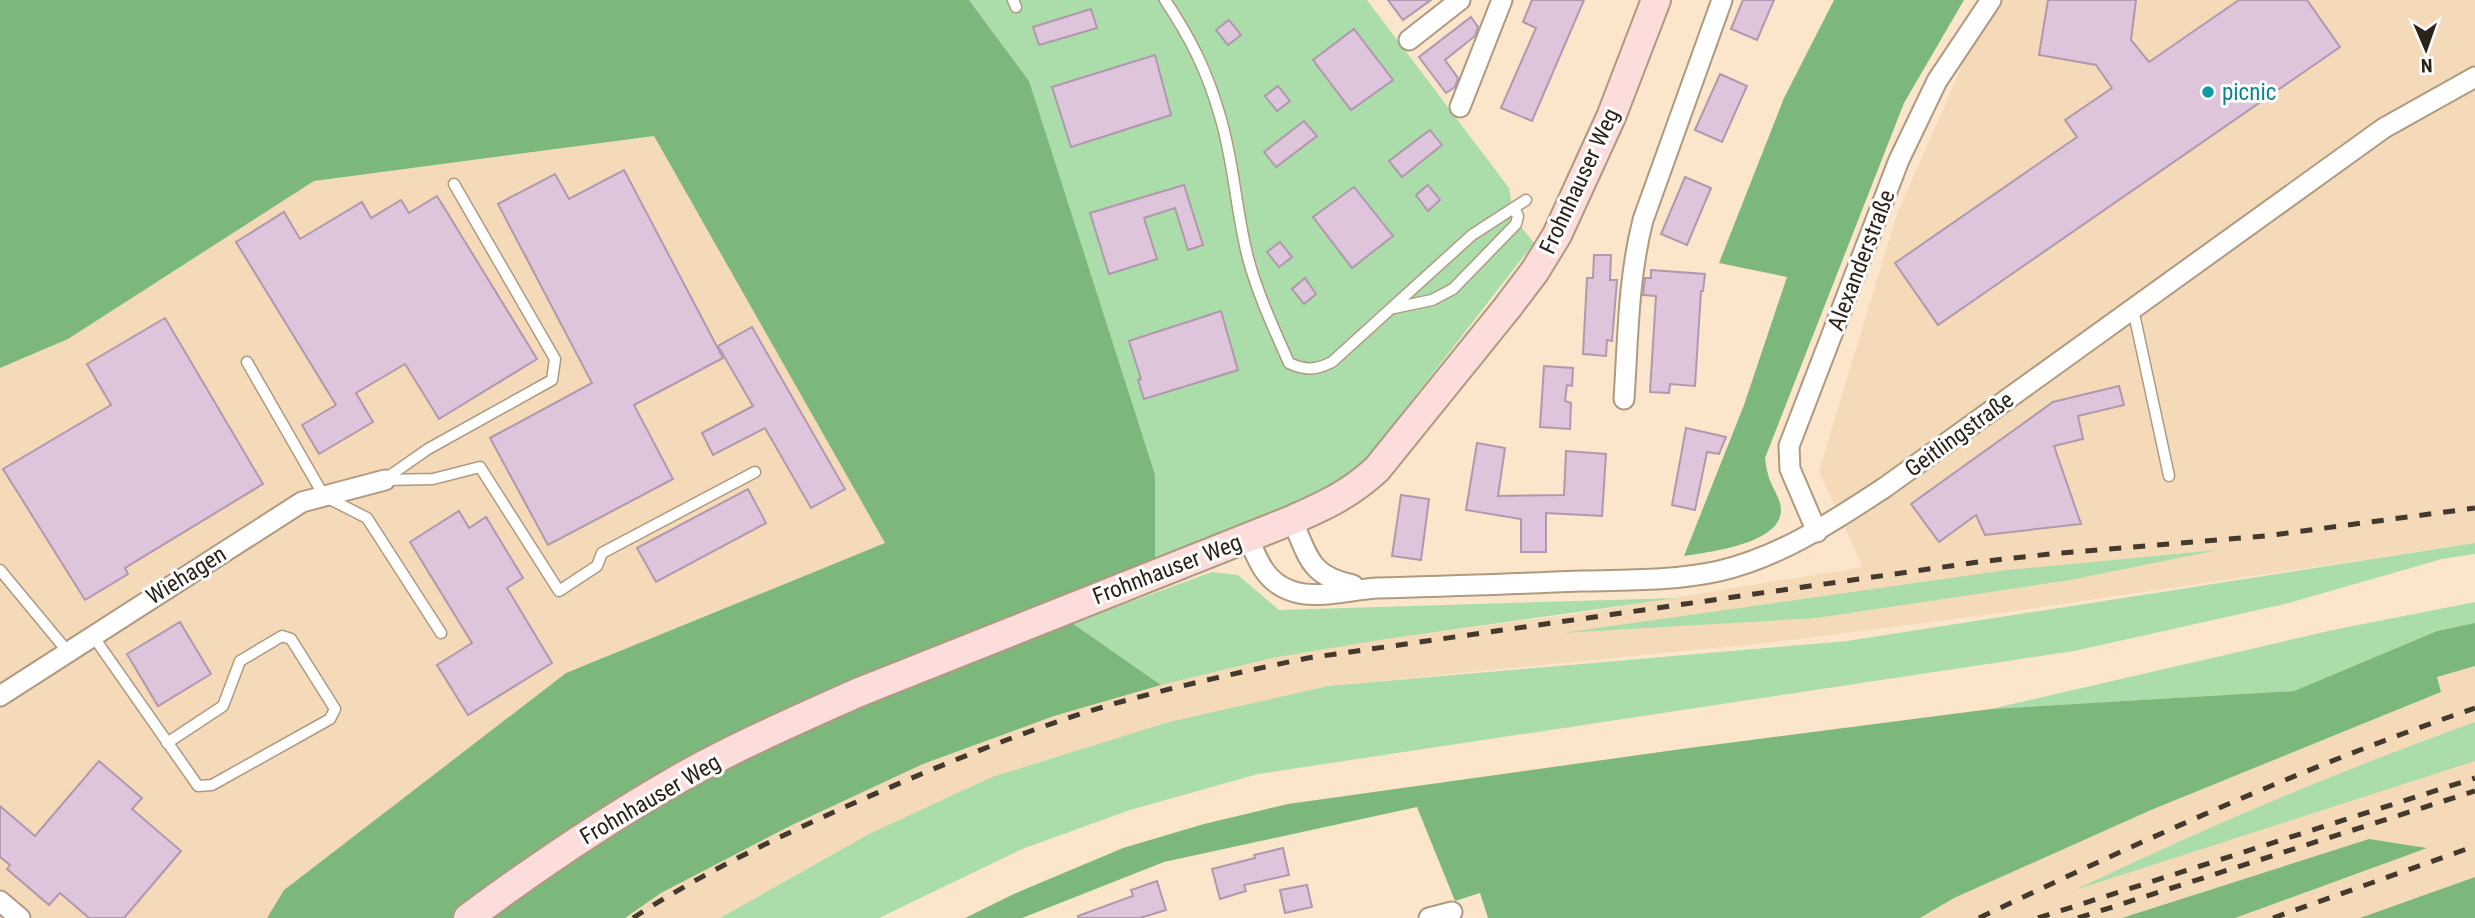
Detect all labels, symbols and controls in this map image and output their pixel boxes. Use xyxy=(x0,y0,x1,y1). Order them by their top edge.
north arrow xyxy=(2391,14,2461,84)
text: N xyxy=(2420,54,2433,77)
place label: picnic xyxy=(2222,79,2276,106)
marker: picnic xyxy=(2200,84,2216,100)
street label: Frohnhauser Weg xyxy=(1534,104,1625,258)
street label: Alexanderstraße xyxy=(1822,186,1901,334)
street label: Geitlingstraße xyxy=(1900,386,2019,483)
street label: Frohnhauser Weg xyxy=(1089,529,1246,610)
street label: Wiehagen xyxy=(141,540,231,610)
street label: Frohnhauser Weg xyxy=(575,748,725,850)

